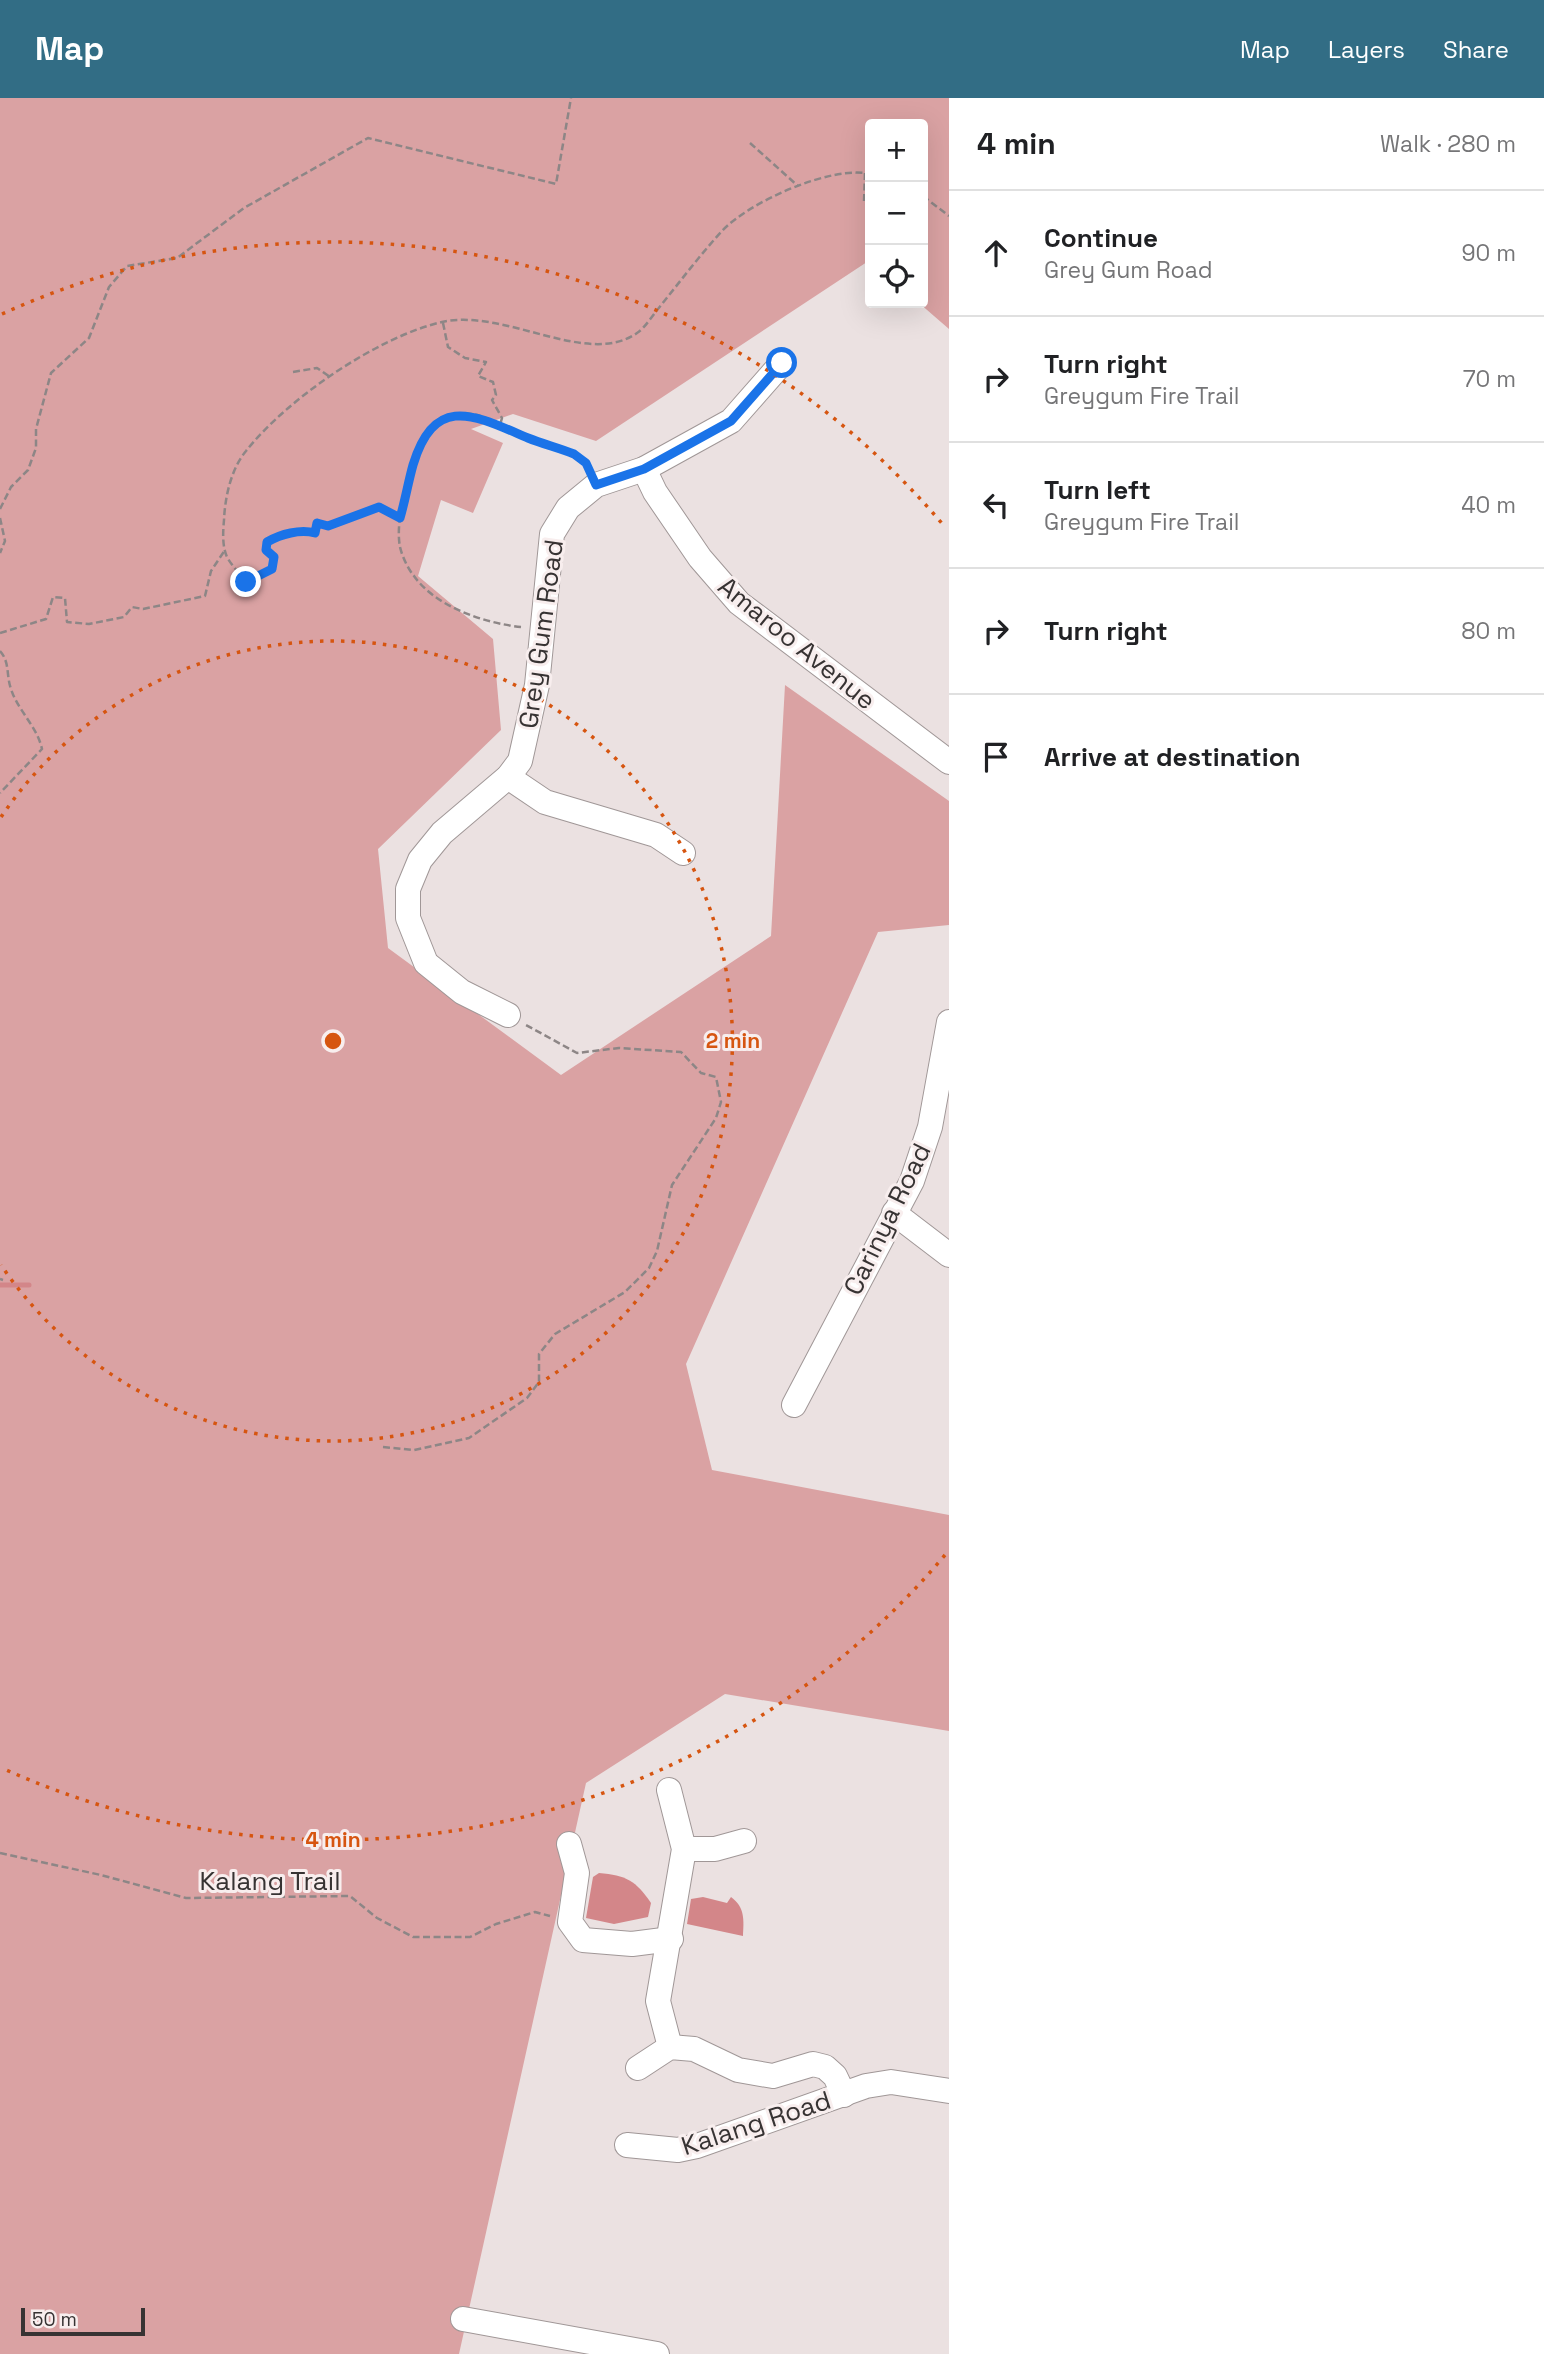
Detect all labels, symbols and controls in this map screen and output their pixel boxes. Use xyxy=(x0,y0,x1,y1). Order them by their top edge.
text: Map xyxy=(35,28,104,70)
text: Map xyxy=(1240,34,1290,65)
text: Layers xyxy=(1328,34,1405,65)
text: Share xyxy=(1443,34,1509,65)
map controls xyxy=(865,119,928,308)
button: + xyxy=(865,119,928,182)
text: 4 min xyxy=(977,124,1056,163)
text: Walk · 280 m xyxy=(1380,129,1516,159)
button: − xyxy=(865,182,928,245)
text: Continue xyxy=(1044,221,1158,255)
icon: ahead xyxy=(977,234,1015,272)
text: 90 m xyxy=(1461,238,1516,268)
button: locate xyxy=(865,245,928,308)
text: Grey Gum Road xyxy=(1044,255,1212,285)
route start xyxy=(766,347,797,378)
text: Turn right xyxy=(1044,347,1168,381)
icon: right xyxy=(977,360,1015,398)
text: 70 m xyxy=(1463,364,1516,394)
text: Greygum Fire Trail xyxy=(1044,381,1239,411)
text: Turn left xyxy=(1044,473,1151,507)
icon: left xyxy=(977,486,1015,524)
text: 40 m xyxy=(1461,490,1516,520)
text: Greygum Fire Trail xyxy=(1044,507,1239,537)
street label: Grey Gum Road xyxy=(511,537,571,731)
route end xyxy=(230,566,261,597)
street label: Amaroo Avenue xyxy=(711,569,883,717)
icon: right xyxy=(977,612,1015,650)
text: Turn right xyxy=(1044,614,1168,648)
text: 80 m xyxy=(1461,616,1516,646)
icon: arrive xyxy=(977,738,1015,776)
text: Arrive at destination xyxy=(1044,740,1301,774)
text: 2 min xyxy=(706,1027,760,1054)
centre of rings xyxy=(321,1029,345,1053)
street label: Carinya Road xyxy=(836,1137,938,1301)
text: 4 min xyxy=(305,1826,361,1853)
street label: Kalang Trail xyxy=(199,1864,341,1898)
street label: Kalang Road xyxy=(677,2083,835,2163)
scale bar xyxy=(21,2305,145,2337)
text: 50 m xyxy=(32,2307,77,2332)

